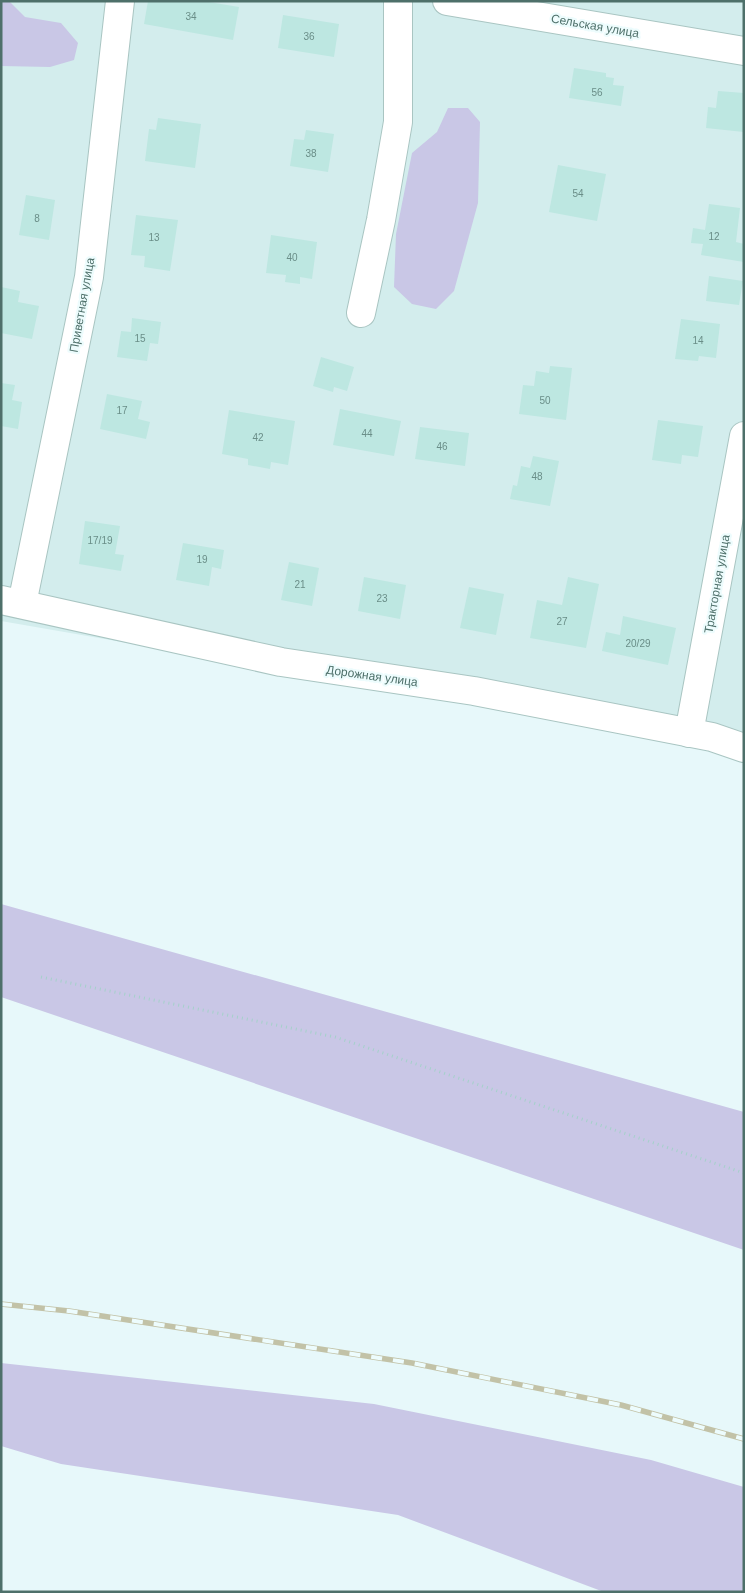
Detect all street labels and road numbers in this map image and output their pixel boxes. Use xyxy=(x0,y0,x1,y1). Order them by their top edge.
street label: Сельская улица xyxy=(550,11,640,41)
street label: Приветная улица xyxy=(67,256,97,354)
street label: Тракторная улица xyxy=(701,533,733,635)
street label: Дорожная улица xyxy=(325,663,419,689)

